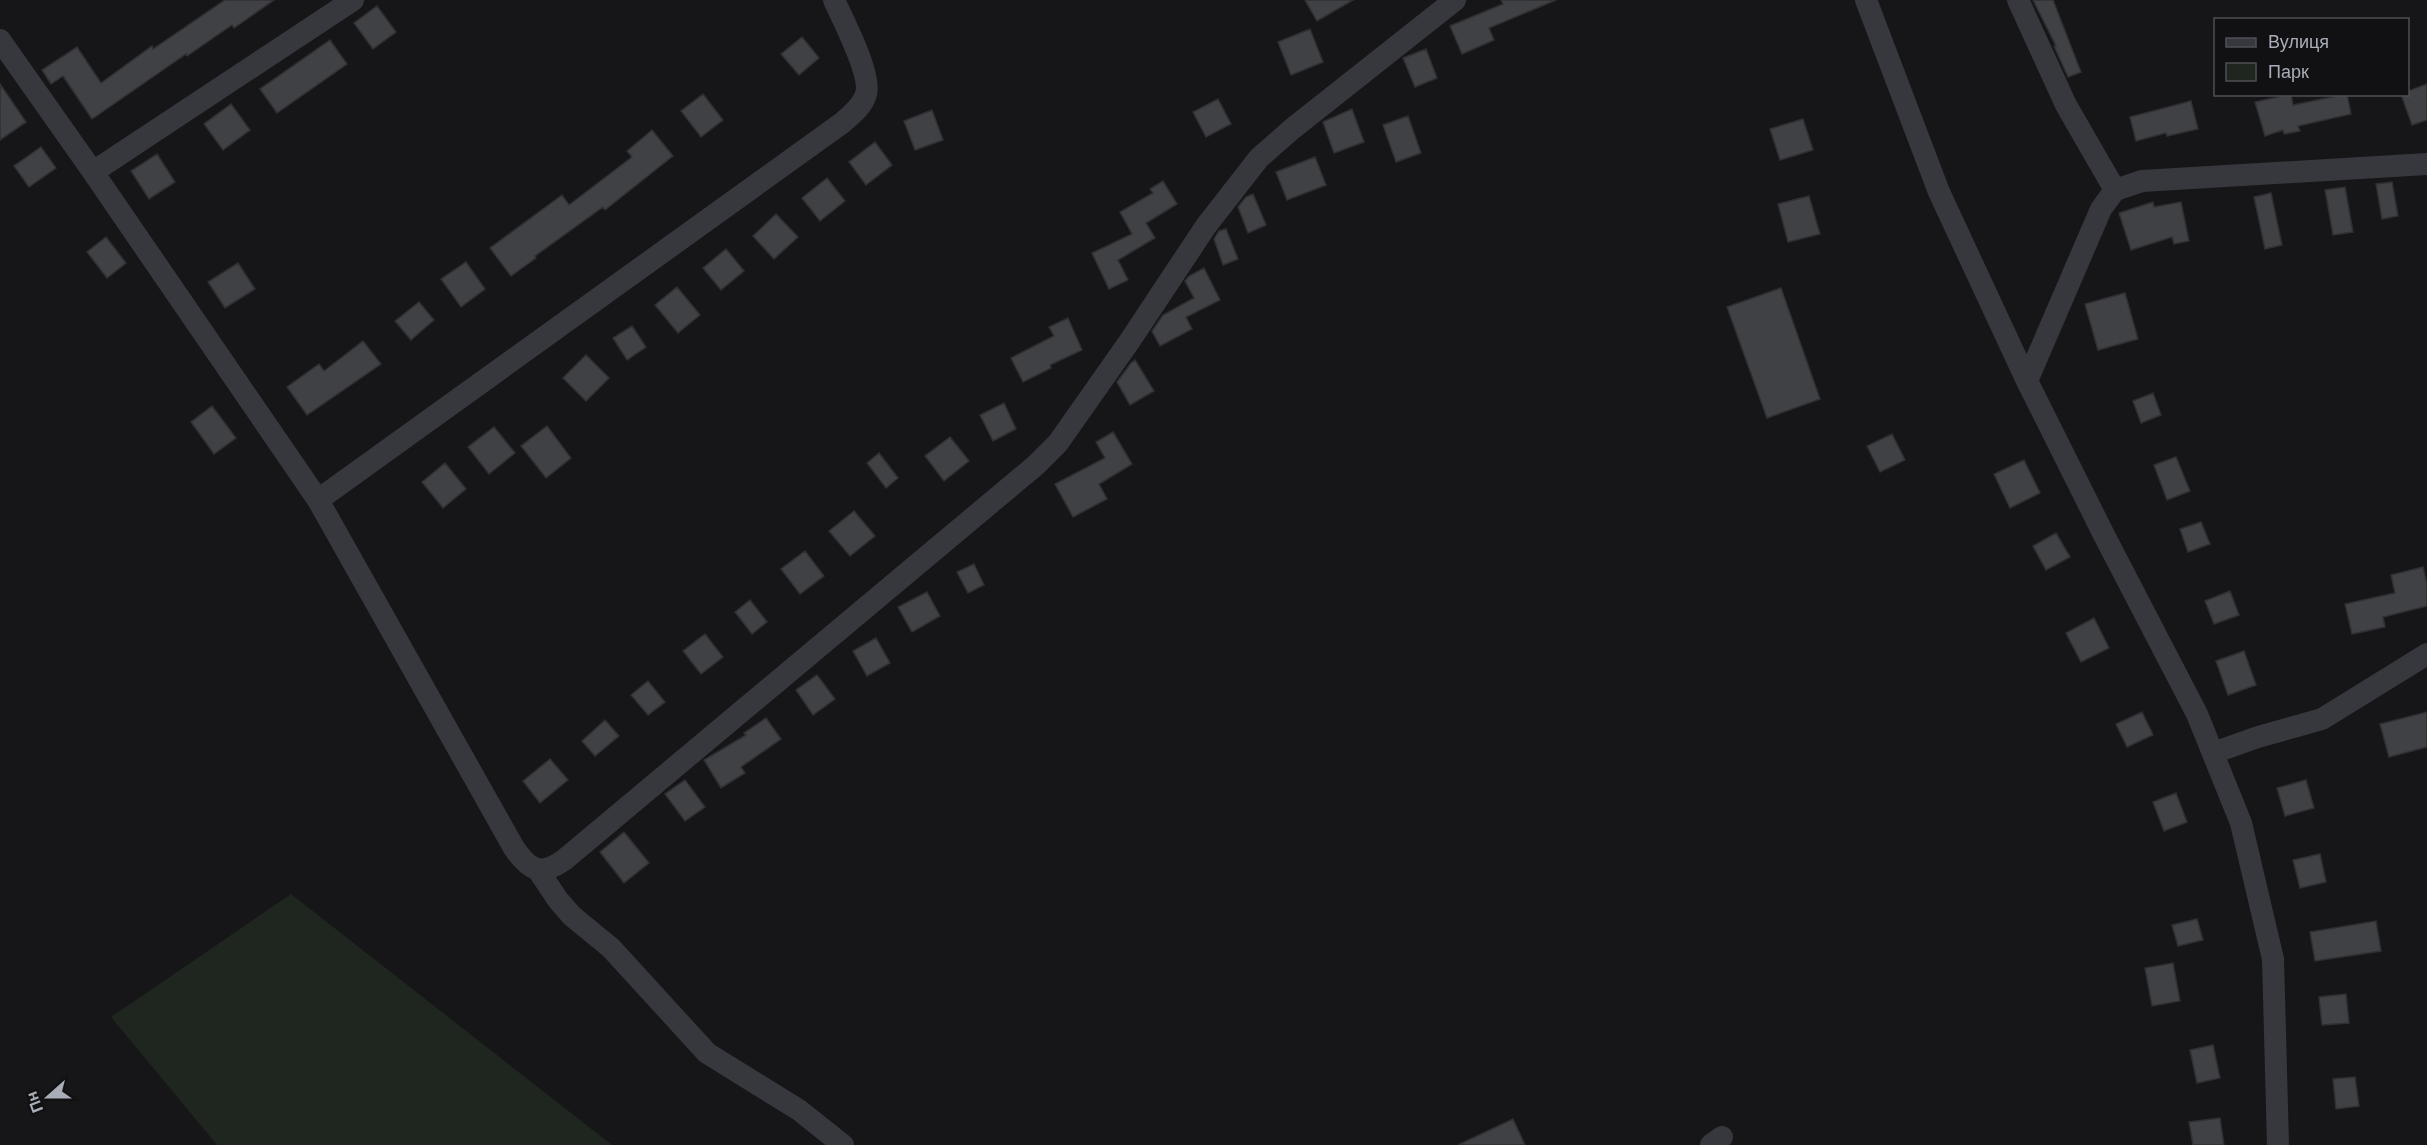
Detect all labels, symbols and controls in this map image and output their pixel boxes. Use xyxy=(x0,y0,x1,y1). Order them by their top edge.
legend xyxy=(2214,18,2409,96)
text: Вулиця xyxy=(2268,31,2329,52)
text: Парк xyxy=(2268,61,2309,82)
north arrow xyxy=(18,1067,78,1127)
text: Пн xyxy=(22,1089,47,1115)

